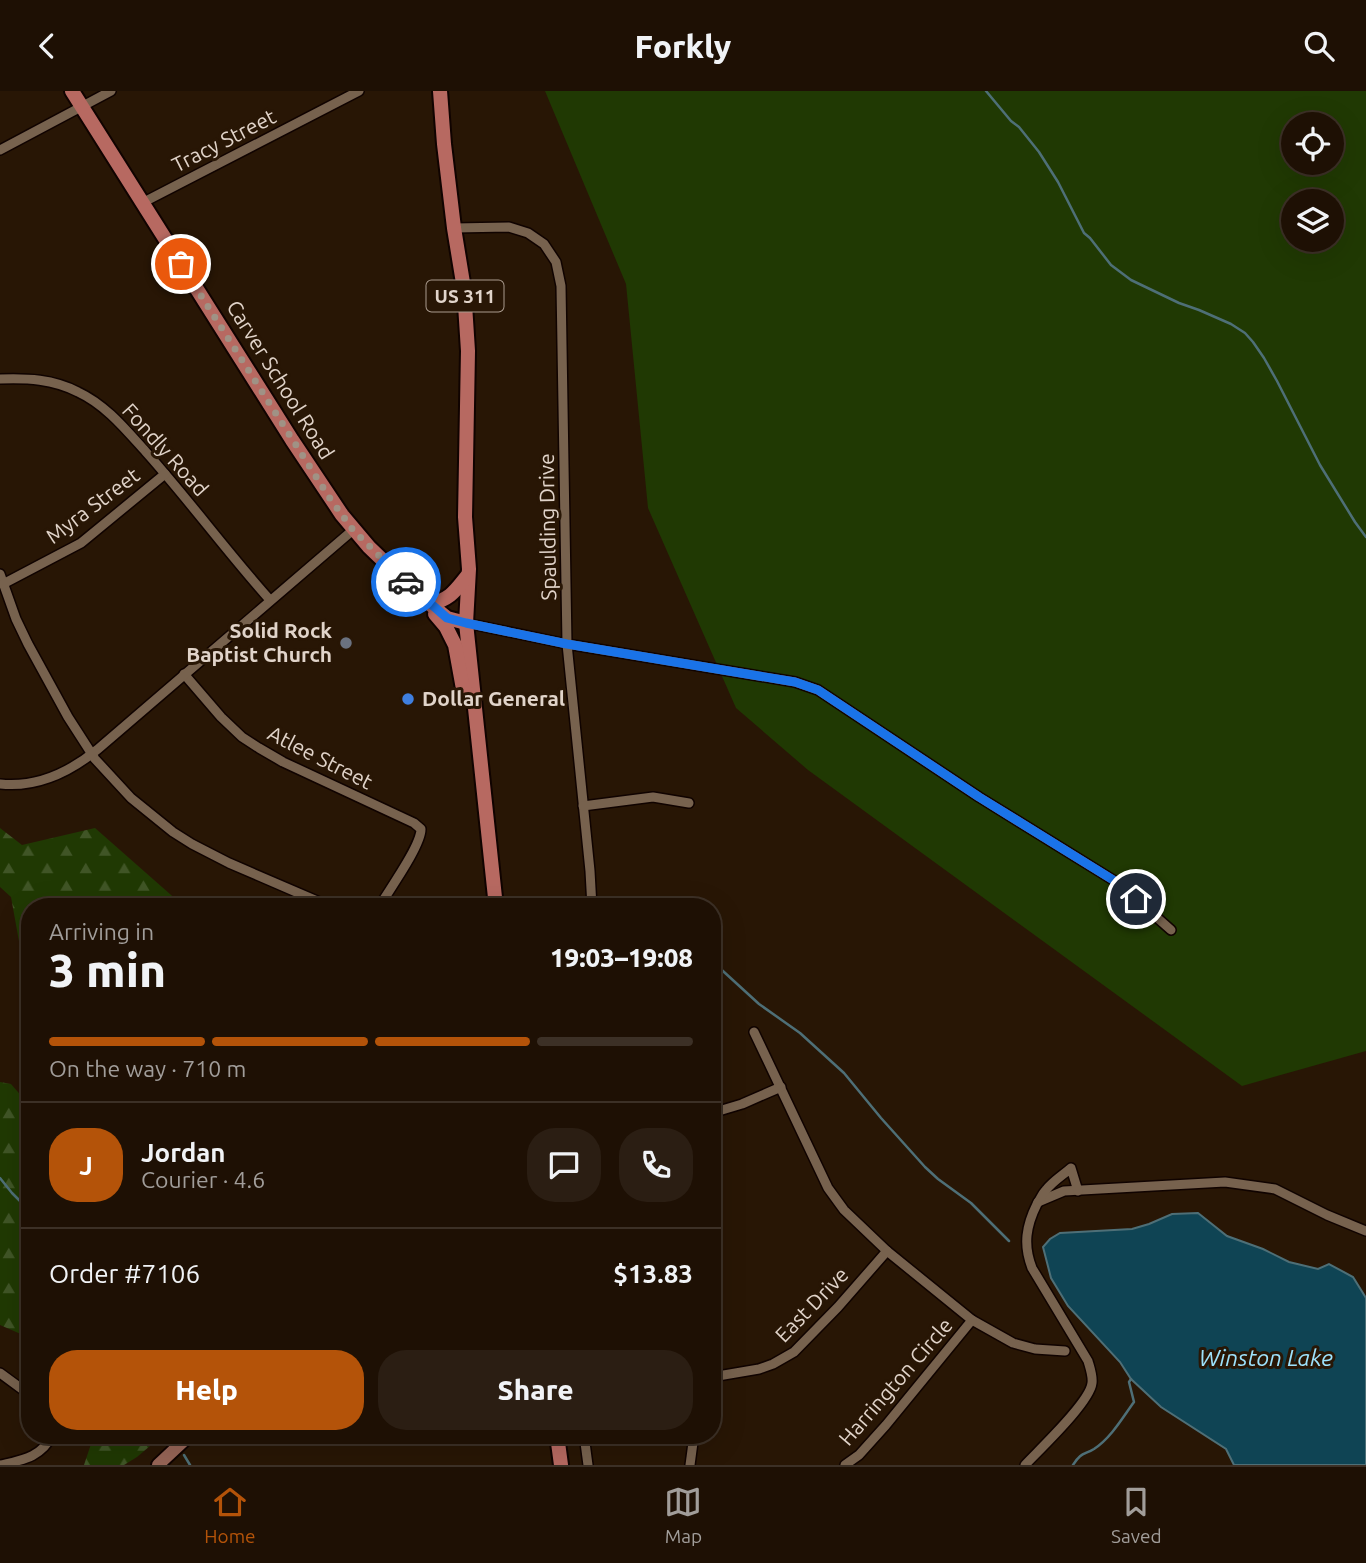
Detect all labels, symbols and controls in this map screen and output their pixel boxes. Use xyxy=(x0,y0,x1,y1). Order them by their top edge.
icon: back xyxy=(28,27,66,65)
icon: search xyxy=(1300,27,1338,65)
text: Forkly xyxy=(635,28,731,64)
street label: Tracy Street xyxy=(168,104,279,177)
map controls xyxy=(1281,112,1344,252)
button: locate xyxy=(1281,112,1344,175)
button: layers xyxy=(1281,189,1344,252)
pin xyxy=(151,234,211,294)
icon: bag xyxy=(162,245,200,283)
road number: US 311 xyxy=(426,281,504,311)
street label: Carver School Road xyxy=(222,296,339,463)
street label: Fondly Road xyxy=(118,398,214,501)
street label: Spaulding Drive xyxy=(534,453,560,601)
street label: Myra Street xyxy=(41,462,144,548)
courier xyxy=(371,547,441,617)
icon: car xyxy=(387,563,425,601)
place label: Solid Rock Baptist Church xyxy=(186,618,332,666)
marker: Solid Rock Baptist Church xyxy=(338,635,354,651)
place label: Dollar General xyxy=(422,686,565,710)
marker: Dollar General xyxy=(400,691,416,707)
street label: Atlee Street xyxy=(264,721,377,794)
pin xyxy=(1106,869,1166,929)
icon: home xyxy=(1117,880,1155,918)
text: Arriving in xyxy=(49,919,154,944)
text: 19:03–19:08 xyxy=(550,943,693,972)
text: 3 min xyxy=(49,944,166,996)
text: On the way · 710 m xyxy=(49,1056,246,1081)
button: chat xyxy=(527,1128,601,1202)
button: phone xyxy=(619,1128,693,1202)
text: Jordan xyxy=(141,1138,226,1167)
text: J xyxy=(79,1151,93,1180)
text: Courier · 4.6 xyxy=(141,1167,265,1192)
text: Order #7106 xyxy=(49,1259,200,1288)
text: $13.83 xyxy=(613,1259,693,1288)
street label: East Drive xyxy=(770,1262,853,1347)
street label: Harrington Circle xyxy=(834,1313,957,1450)
water label: Winston Lake xyxy=(1199,1345,1333,1370)
button: Help xyxy=(49,1350,364,1430)
button: Share xyxy=(378,1350,693,1430)
tab: Home xyxy=(204,1483,256,1547)
tab: Map xyxy=(664,1483,702,1547)
tab: Saved xyxy=(1111,1483,1162,1547)

